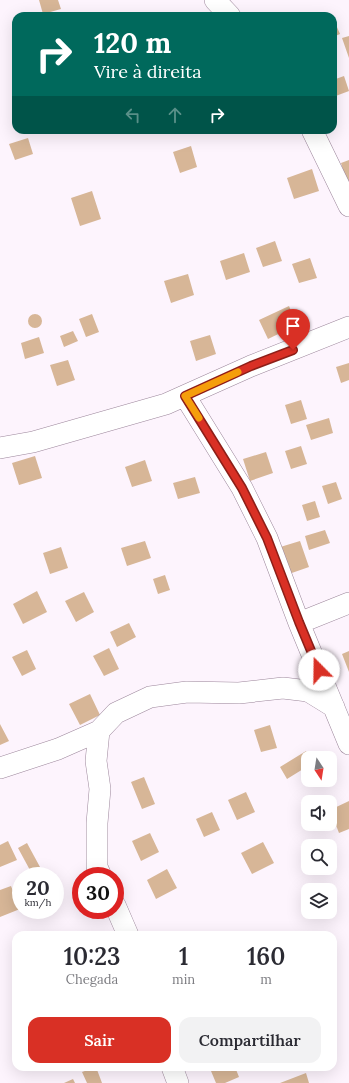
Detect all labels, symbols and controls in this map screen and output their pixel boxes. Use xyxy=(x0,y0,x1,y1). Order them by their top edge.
text: 120 m xyxy=(94,25,171,61)
icon: right xyxy=(28,28,80,80)
text: Vire à direita xyxy=(94,60,202,83)
icon: left xyxy=(122,104,144,126)
icon: ahead xyxy=(164,104,186,126)
icon: right xyxy=(206,104,228,126)
pin xyxy=(276,309,310,350)
icon: arrive xyxy=(282,315,304,337)
position arrow xyxy=(298,649,340,691)
north arrow xyxy=(301,751,337,787)
map controls xyxy=(301,751,337,919)
button: sound xyxy=(301,795,337,831)
button: search xyxy=(301,839,337,875)
speed limit sign: 30 xyxy=(72,867,124,919)
text: 20 xyxy=(26,875,50,900)
button: layers xyxy=(301,883,337,919)
text: km/h xyxy=(24,896,52,909)
text: 10:23 xyxy=(64,941,120,972)
text: 1 xyxy=(179,941,188,972)
text: 160 xyxy=(247,941,285,972)
text: Chegada xyxy=(66,971,118,988)
text: min xyxy=(172,971,195,988)
text: m xyxy=(260,971,272,988)
button: Sair xyxy=(28,1017,171,1063)
button: Compartilhar xyxy=(179,1017,321,1063)

